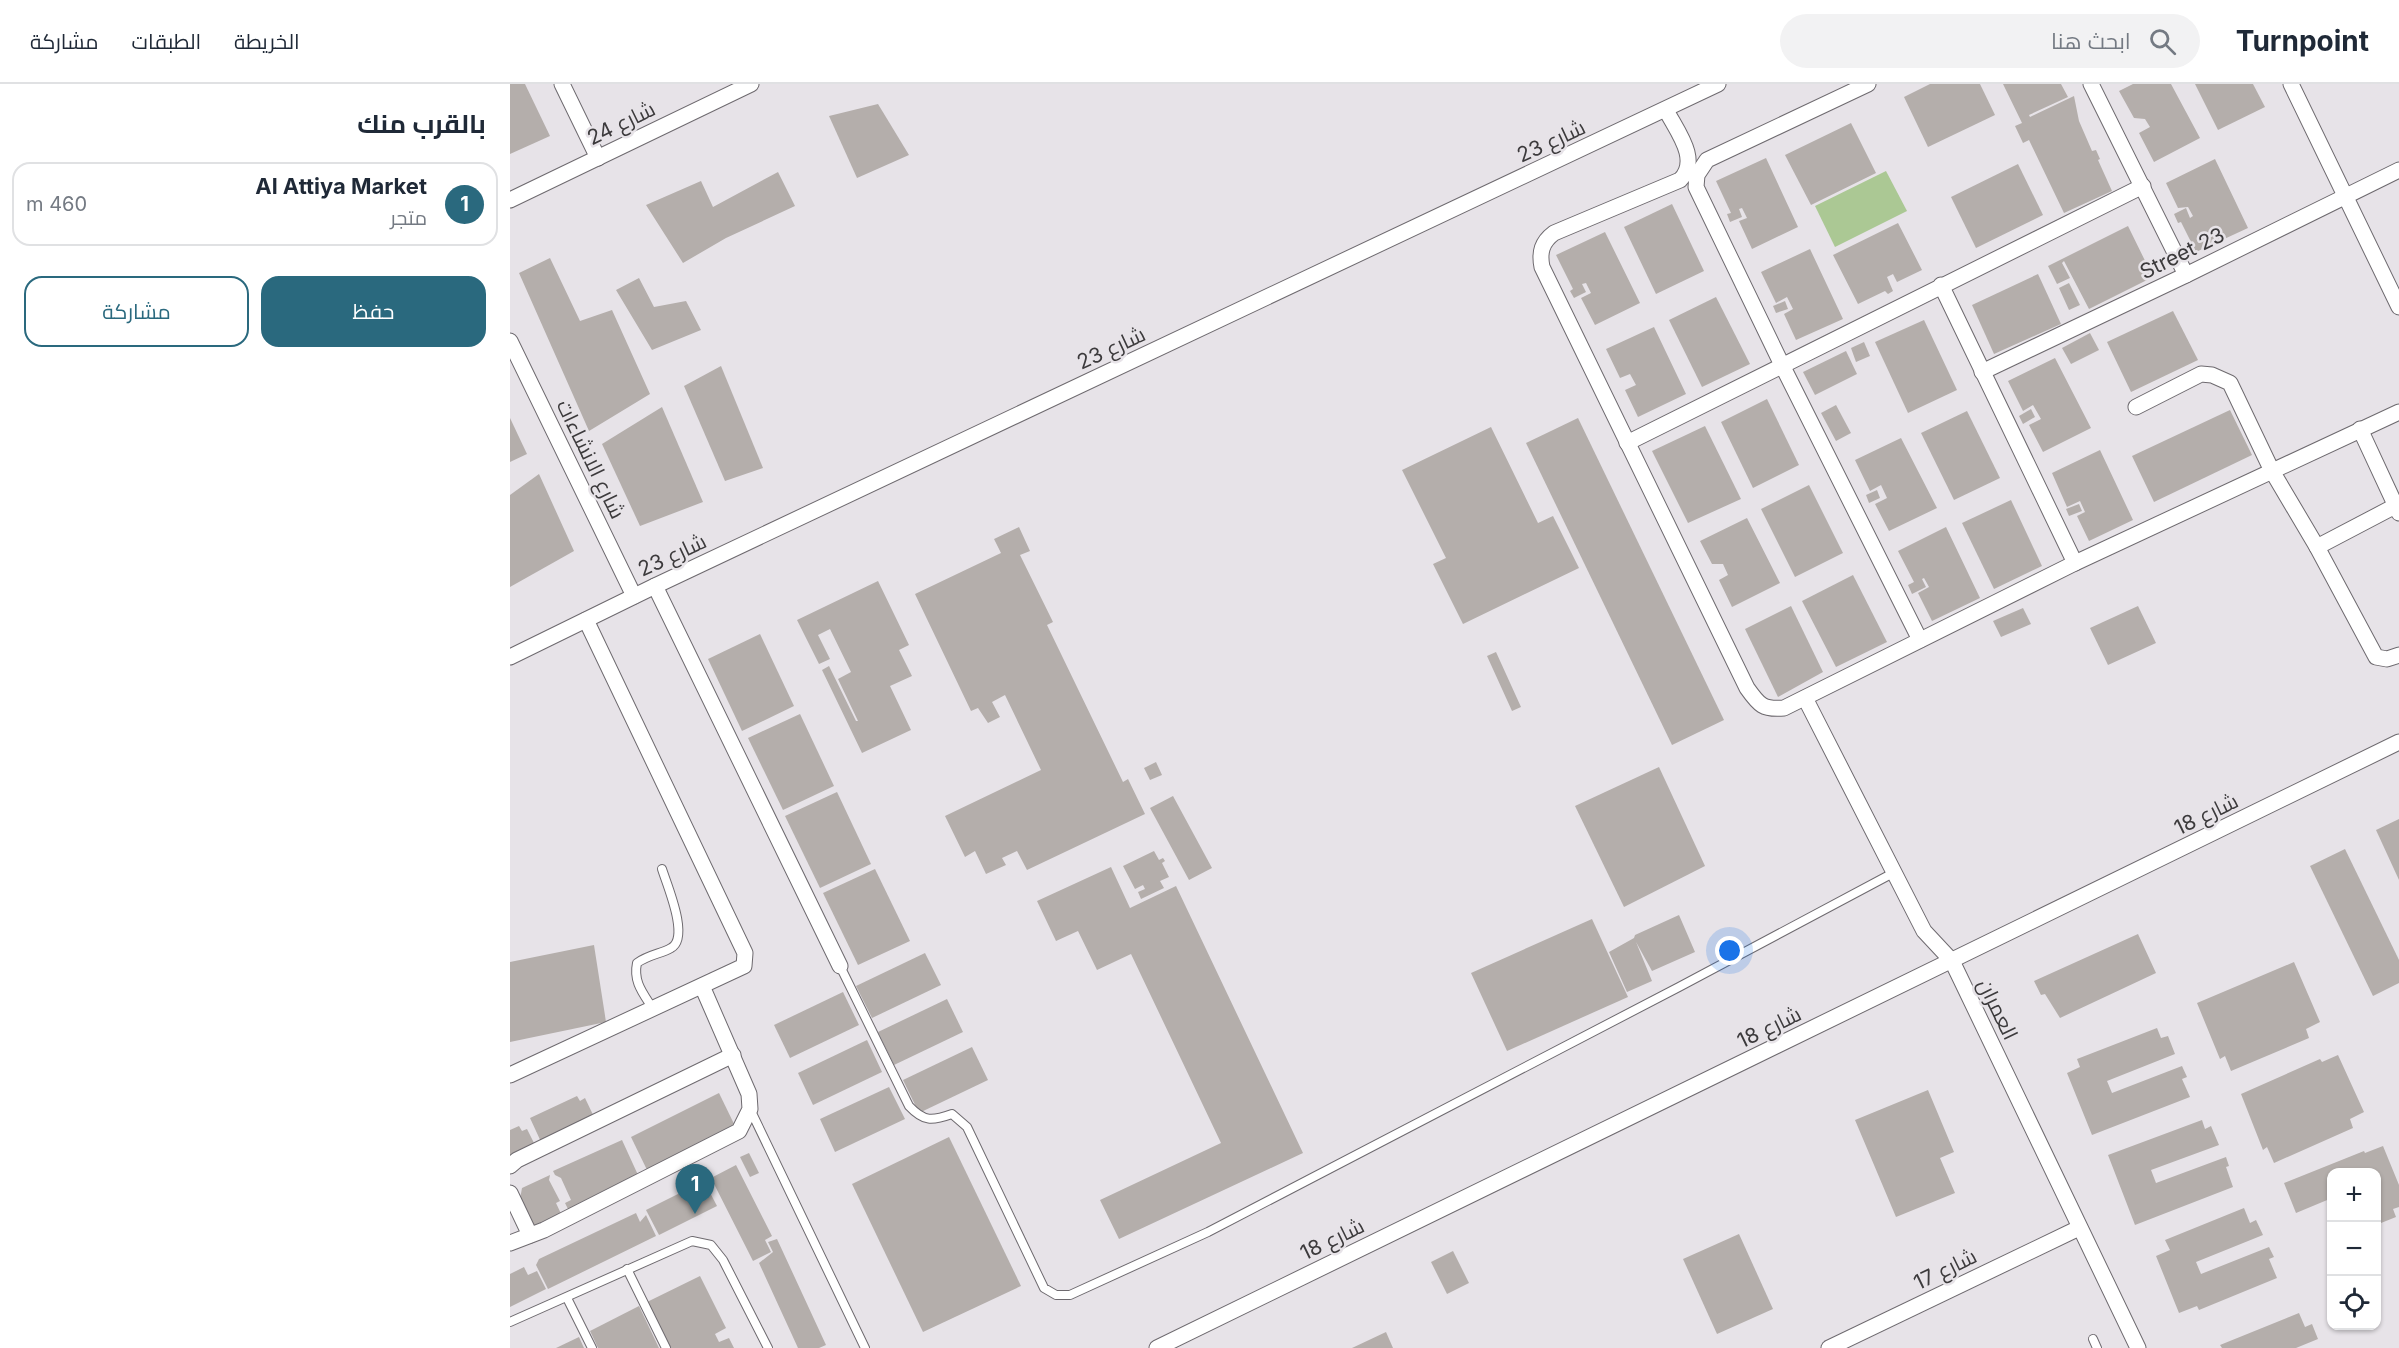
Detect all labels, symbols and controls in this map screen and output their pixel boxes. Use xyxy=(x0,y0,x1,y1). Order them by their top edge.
search box xyxy=(1780,14,2200,68)
text: Turnpoint xyxy=(2236,24,2369,58)
icon: search xyxy=(2146,25,2179,58)
text: ابحث هنا xyxy=(2051,28,2131,54)
text: مشاركة xyxy=(30,29,99,54)
text: الطبقات xyxy=(132,29,201,54)
text: الخريطة xyxy=(234,29,300,54)
street label: شارع 24 xyxy=(583,96,660,152)
text: بالقرب منك xyxy=(357,108,486,139)
street label: شارع 23 xyxy=(1513,114,1590,169)
text: Al Attiya Market xyxy=(255,173,427,199)
text: 460 m xyxy=(26,192,87,216)
text: 1 xyxy=(460,192,469,216)
text: متجر xyxy=(390,206,427,230)
street label: Street 23 xyxy=(2136,222,2228,284)
button: مشاركة xyxy=(24,276,249,347)
button: حفظ xyxy=(261,276,486,347)
street label: شارع 23 xyxy=(1073,321,1150,376)
street label: شارع الانشاءات xyxy=(550,395,631,523)
street label: شارع 23 xyxy=(634,528,711,583)
street label: شارع 18 xyxy=(2170,788,2243,842)
your location xyxy=(1715,936,1744,965)
street label: العمران xyxy=(1972,974,2023,1044)
street label: شارع 18 xyxy=(1733,1001,1806,1055)
pin: 1 xyxy=(676,1164,714,1214)
map controls xyxy=(2327,1168,2381,1330)
button: + xyxy=(2327,1168,2381,1222)
street label: شارع 18 xyxy=(1296,1213,1369,1267)
button: − xyxy=(2327,1222,2381,1276)
street label: شارع 17 xyxy=(1909,1243,1981,1297)
button: locate xyxy=(2327,1276,2381,1330)

